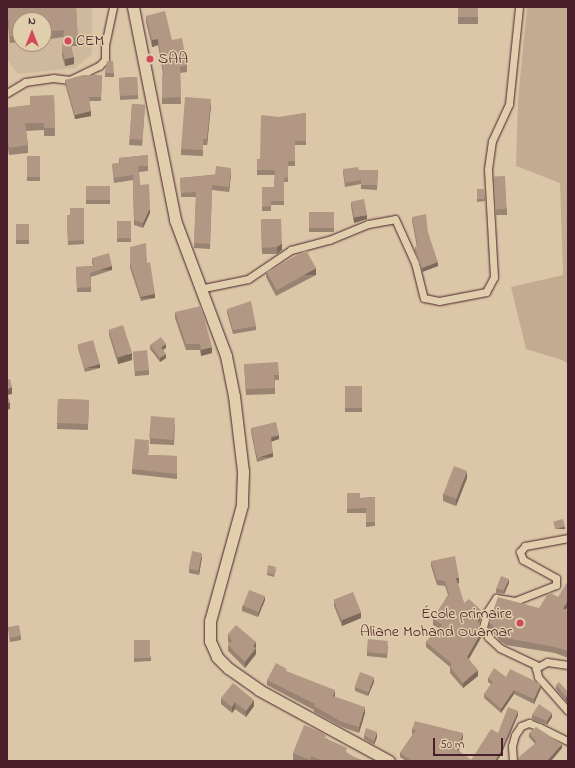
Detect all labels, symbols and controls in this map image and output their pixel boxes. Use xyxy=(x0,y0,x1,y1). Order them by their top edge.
north arrow xyxy=(12,12,52,52)
text: N xyxy=(28,13,36,29)
place label: CEM xyxy=(76,31,104,51)
marker: CEM xyxy=(63,36,73,46)
place label: SAA xyxy=(158,49,188,69)
marker: SAA xyxy=(145,54,155,64)
place label: École primaire Aliane Mohand Ouamar xyxy=(360,604,512,642)
marker: École primaire Aliane Mohand Ouamar xyxy=(515,618,525,628)
scale bar xyxy=(435,730,505,756)
text: 50 m xyxy=(440,736,464,754)

